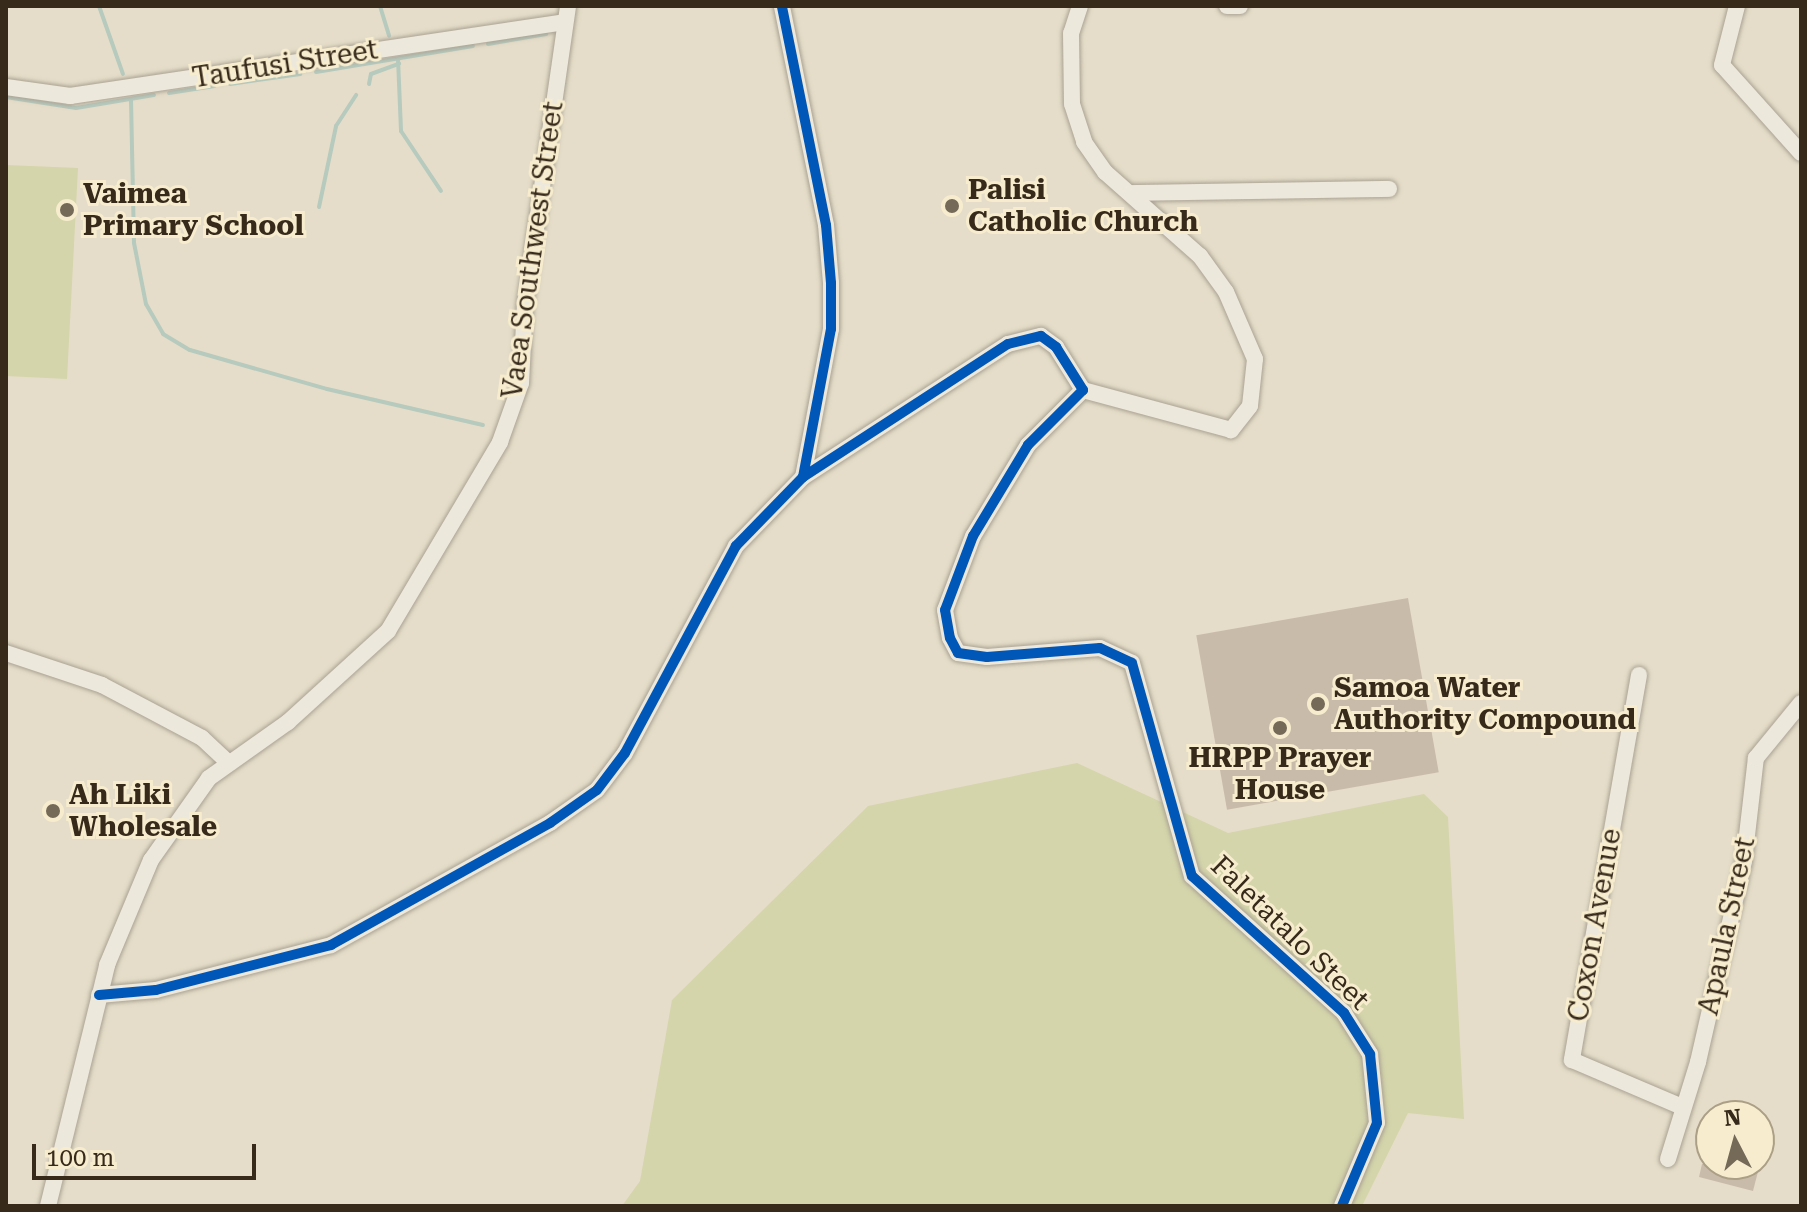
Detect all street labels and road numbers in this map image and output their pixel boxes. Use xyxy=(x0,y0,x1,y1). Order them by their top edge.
street label: Taufusi Street xyxy=(190,33,380,95)
street label: Vaea Southwest Street xyxy=(495,99,571,401)
street label: Coxon Avenue xyxy=(1561,826,1629,1024)
street label: Apaula Street xyxy=(1692,834,1762,1018)
street label: Faletatalo Steet xyxy=(1204,849,1376,1017)

